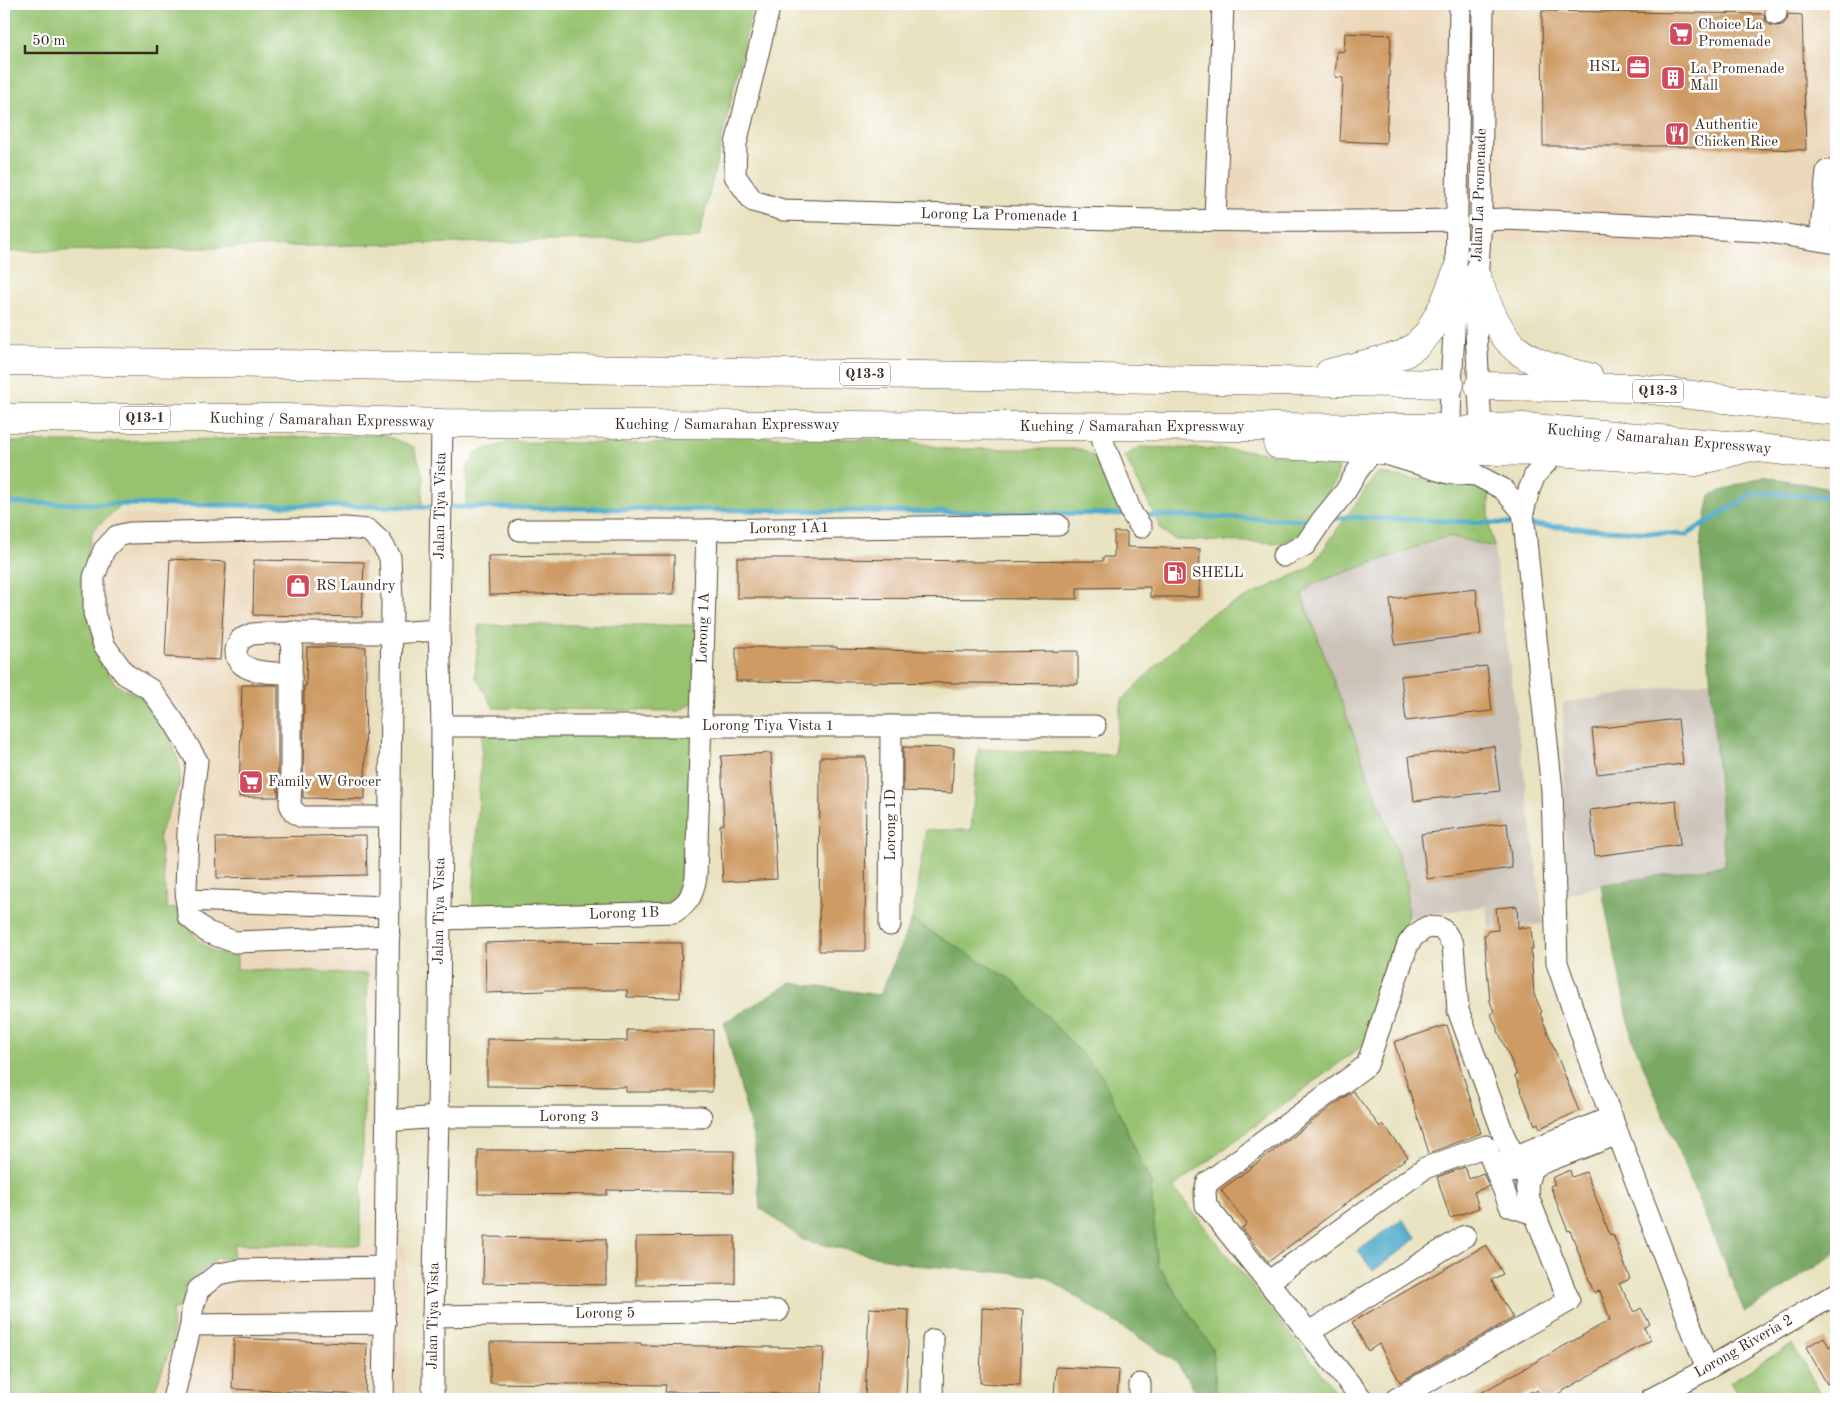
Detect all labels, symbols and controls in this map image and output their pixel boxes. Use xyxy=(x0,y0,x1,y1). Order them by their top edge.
place label: Choice La Promenade xyxy=(1698,18,1771,50)
supermarket icon: Choice La Promenade xyxy=(1668,21,1694,47)
scale bar xyxy=(25,22,158,54)
text: 50 m xyxy=(32,34,66,49)
office icon: HSL xyxy=(1625,54,1651,80)
place label: HSL xyxy=(1589,60,1620,75)
place label: La Promenade Mall xyxy=(1690,62,1785,94)
building icon: La Promenade Mall xyxy=(1660,65,1686,91)
place label: Authentic Chicken Rice xyxy=(1694,118,1778,150)
restaurant icon: Authentic Chicken Rice xyxy=(1664,121,1690,147)
street label: Jalan La Promenade xyxy=(1470,128,1490,262)
street label: Lorong La Promenade 1 xyxy=(920,207,1080,225)
road number: Q13-3 xyxy=(840,362,890,386)
road number: Q13-3 xyxy=(1633,380,1683,402)
road number: Q13-1 xyxy=(120,406,170,429)
street label: Kuching / Samarahan Expressway xyxy=(209,412,435,430)
street label: Kuching / Samarahan Expressway xyxy=(614,418,840,433)
street label: Kuching / Samarahan Expressway xyxy=(1019,420,1245,435)
street label: Kuching / Samarahan Expressway xyxy=(1546,423,1772,457)
street label: Jalan Tiya Vista xyxy=(433,452,449,560)
street label: Lorong 1A1 xyxy=(749,521,829,537)
fuel station icon: SHELL xyxy=(1162,560,1188,586)
place label: SHELL xyxy=(1192,566,1244,581)
shop icon: RS Laundry xyxy=(285,573,311,599)
place label: RS Laundry xyxy=(316,579,396,594)
street label: Lorong 1A xyxy=(695,591,713,664)
street label: Lorong Tiya Vista 1 xyxy=(702,719,834,734)
supermarket icon: Family W Grocer xyxy=(238,769,264,795)
place label: Family W Grocer xyxy=(268,775,381,790)
street label: Lorong 1D xyxy=(884,789,899,861)
street label: Jalan Tiya Vista xyxy=(432,857,448,965)
street label: Lorong 1B xyxy=(588,905,660,923)
street label: Lorong 3 xyxy=(539,1110,599,1125)
street label: Jalan Tiya Vista xyxy=(426,1262,442,1370)
street label: Lorong 5 xyxy=(575,1306,635,1322)
street label: Lorong Riveria 2 xyxy=(1692,1313,1796,1381)

